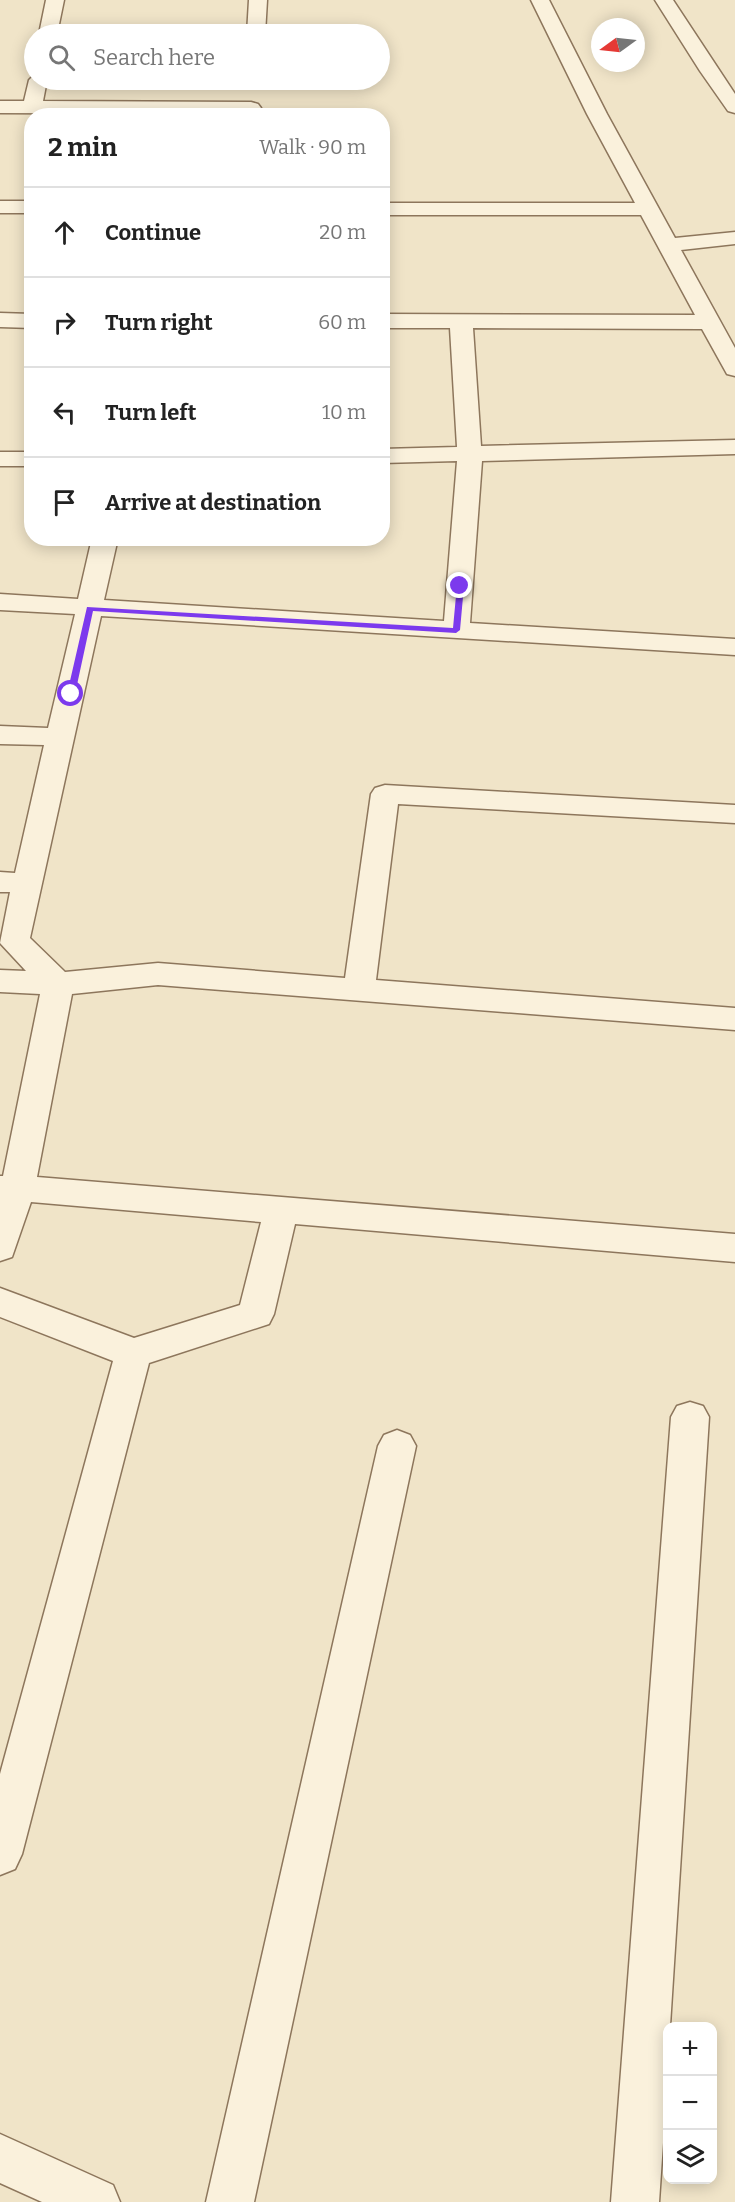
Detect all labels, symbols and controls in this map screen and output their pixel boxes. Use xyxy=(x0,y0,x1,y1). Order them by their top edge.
north arrow xyxy=(591,18,645,72)
search box xyxy=(24,24,390,90)
icon: search xyxy=(45,41,78,74)
text: Search here xyxy=(93,44,215,71)
text: 2 min xyxy=(48,132,117,163)
text: Walk · 90 m xyxy=(259,135,366,159)
icon: ahead xyxy=(48,216,81,249)
text: Continue xyxy=(105,219,201,246)
text: 20 m xyxy=(319,220,366,244)
icon: right xyxy=(48,306,81,339)
text: Turn right xyxy=(105,309,213,336)
text: 60 m xyxy=(318,310,366,334)
icon: left xyxy=(48,396,81,429)
text: Turn left xyxy=(105,399,197,426)
text: 10 m xyxy=(322,400,366,424)
icon: arrive xyxy=(48,486,81,519)
text: Arrive at destination xyxy=(105,489,321,516)
route end xyxy=(446,572,472,598)
route start xyxy=(57,680,83,706)
map controls xyxy=(663,2022,717,2184)
button: + xyxy=(663,2022,717,2076)
button: − xyxy=(663,2076,717,2130)
button: layers xyxy=(663,2130,717,2184)

